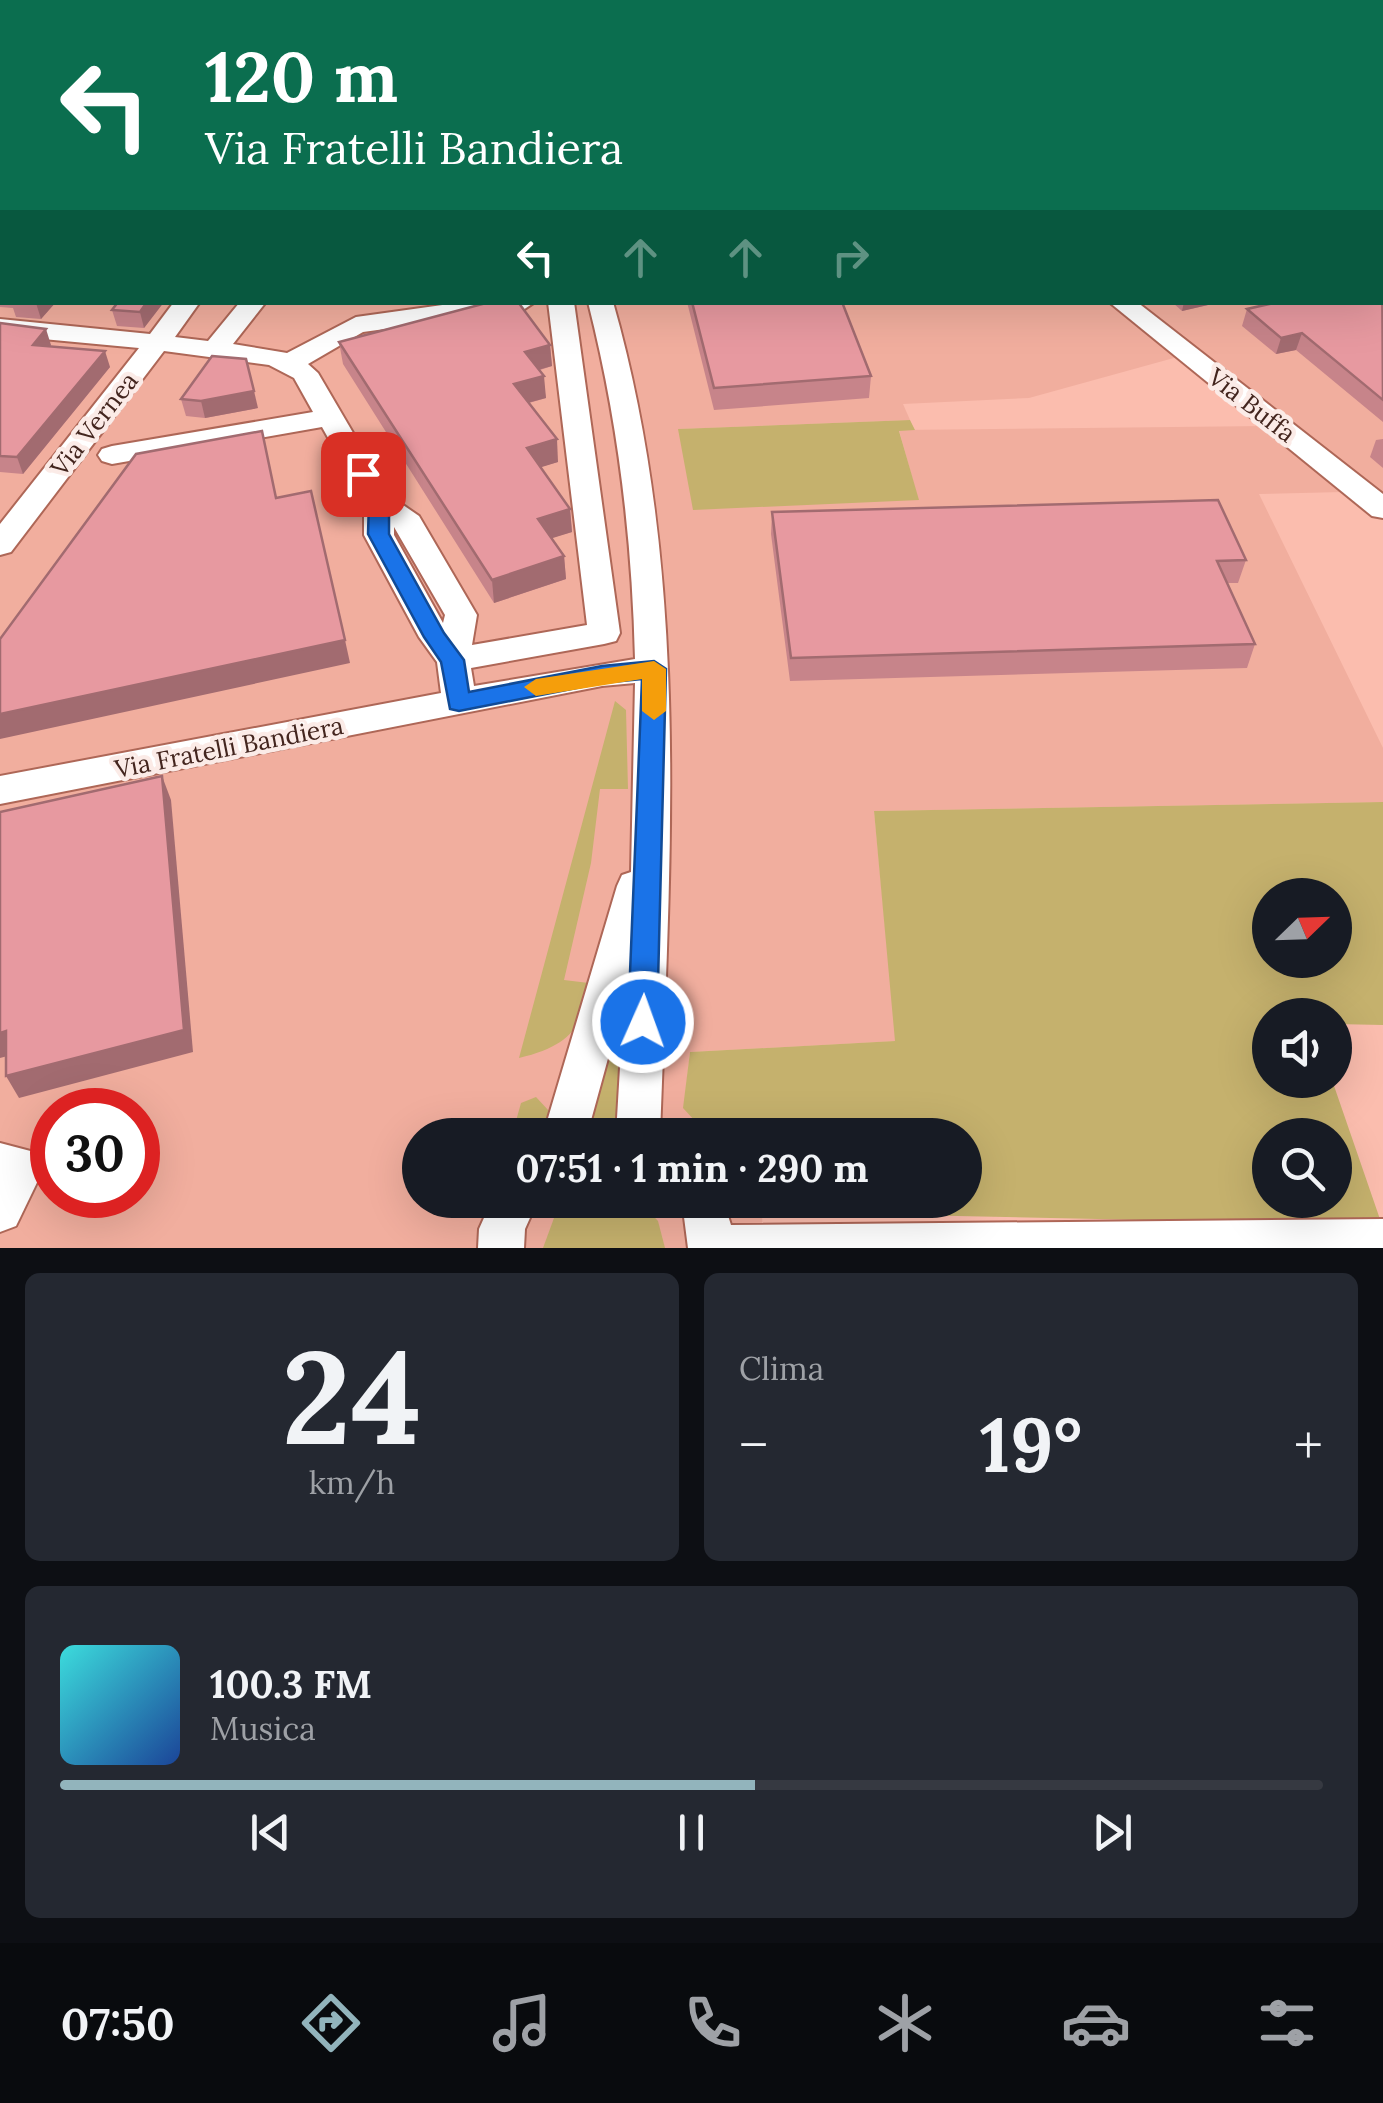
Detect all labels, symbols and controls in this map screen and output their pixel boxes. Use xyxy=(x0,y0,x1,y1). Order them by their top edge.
text: 120 m xyxy=(205,32,398,121)
icon: left xyxy=(40,40,170,170)
text: Via Fratelli Bandiera xyxy=(205,119,623,176)
icon: left xyxy=(508,230,563,285)
icon: ahead xyxy=(613,230,668,285)
icon: ahead xyxy=(718,230,773,285)
icon: right xyxy=(823,230,878,285)
street label: Via Buffa xyxy=(1201,360,1302,449)
street label: Via Vernea xyxy=(43,365,145,483)
pin xyxy=(321,432,406,517)
icon: arrive xyxy=(336,447,391,502)
street label: Via Fratelli Bandiera xyxy=(111,709,346,785)
north arrow xyxy=(1252,878,1352,978)
map controls xyxy=(1252,878,1352,1218)
position arrow xyxy=(591,970,695,1074)
button: sound xyxy=(1252,998,1352,1098)
speed limit sign: 30 xyxy=(30,1088,160,1218)
button: search xyxy=(1252,1118,1352,1218)
text: 07:51 · 1 min · 290 m xyxy=(516,1144,868,1192)
text: 24 xyxy=(282,1313,422,1480)
text: Clima xyxy=(739,1348,824,1389)
text: 19° xyxy=(980,1397,1082,1493)
text: − xyxy=(739,1410,768,1480)
text: + xyxy=(1294,1410,1323,1480)
text: km/h xyxy=(309,1462,395,1503)
text: 100.3 FM xyxy=(210,1660,372,1708)
text: Musica xyxy=(210,1708,316,1749)
icon: previous xyxy=(243,1805,298,1860)
icon: pause xyxy=(664,1805,719,1860)
icon: next xyxy=(1085,1805,1140,1860)
icon: directions xyxy=(296,1988,366,2058)
icon: music xyxy=(487,1988,557,2058)
icon: phone xyxy=(678,1988,748,2058)
icon: climate xyxy=(870,1988,940,2058)
icon: car xyxy=(1061,1988,1131,2058)
icon: filters xyxy=(1252,1988,1322,2058)
text: 07:50 xyxy=(61,1995,175,2052)

